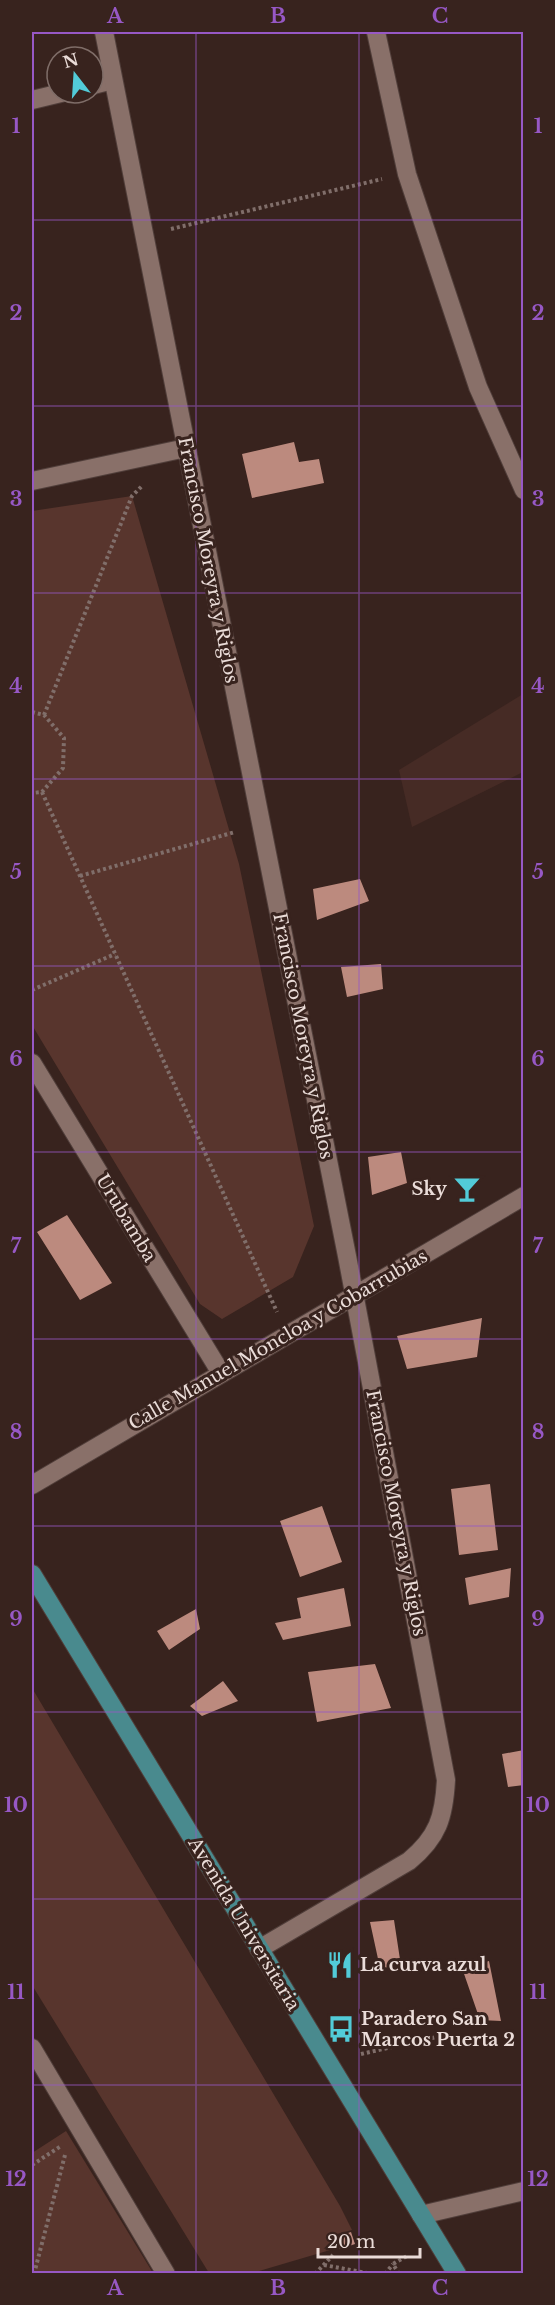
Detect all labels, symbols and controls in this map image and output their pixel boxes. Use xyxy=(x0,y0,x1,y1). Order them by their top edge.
text: A xyxy=(106,4,124,28)
text: B xyxy=(270,4,286,28)
text: C xyxy=(432,4,448,28)
north arrow xyxy=(45,45,105,105)
text: N xyxy=(60,49,81,72)
text: 1 xyxy=(12,114,21,138)
text: 1 xyxy=(534,114,543,138)
text: 2 xyxy=(9,301,23,325)
text: 2 xyxy=(531,301,545,325)
street label: Francisco Moreyra y Riglos xyxy=(173,435,243,685)
text: 3 xyxy=(10,487,22,511)
text: 3 xyxy=(532,487,544,511)
text: 4 xyxy=(9,674,23,698)
text: 4 xyxy=(531,674,545,698)
text: 5 xyxy=(10,860,22,884)
text: 5 xyxy=(532,860,544,884)
street label: Francisco Moreyra y Riglos xyxy=(268,911,338,1161)
text: 6 xyxy=(9,1047,23,1071)
text: 6 xyxy=(531,1047,545,1071)
street label: Urubamba xyxy=(91,1170,161,1266)
bar icon: Sky xyxy=(452,1174,482,1204)
place label: Sky xyxy=(411,1178,447,1200)
text: 7 xyxy=(11,1234,22,1258)
text: 7 xyxy=(533,1234,544,1258)
street label: Calle Manuel Moncloa y Cobarrubias xyxy=(125,1245,431,1435)
street label: Francisco Moreyra y Riglos xyxy=(361,1388,431,1638)
text: 8 xyxy=(10,1420,22,1444)
text: 8 xyxy=(532,1420,544,1444)
text: 9 xyxy=(9,1607,23,1631)
text: 9 xyxy=(531,1607,545,1631)
text: 10 xyxy=(4,1793,28,1817)
text: 10 xyxy=(526,1793,550,1817)
street label: Avenida Universitaria xyxy=(183,1833,304,2015)
restaurant icon: La curva azul xyxy=(325,1950,355,1980)
place label: La curva azul xyxy=(360,1954,487,1976)
text: 11 xyxy=(7,1980,25,2004)
text: 11 xyxy=(529,1980,547,2004)
place label: Paradero San Marcos Puerta 2 xyxy=(361,2008,515,2051)
bus stop icon: Paradero San Marcos Puerta 2 xyxy=(326,2014,356,2044)
text: 12 xyxy=(5,2167,27,2191)
text: 12 xyxy=(527,2167,549,2191)
scale bar xyxy=(318,2221,420,2259)
text: 20 m xyxy=(327,2231,375,2253)
text: A xyxy=(106,2276,124,2300)
text: B xyxy=(270,2276,286,2300)
text: C xyxy=(432,2276,448,2300)

